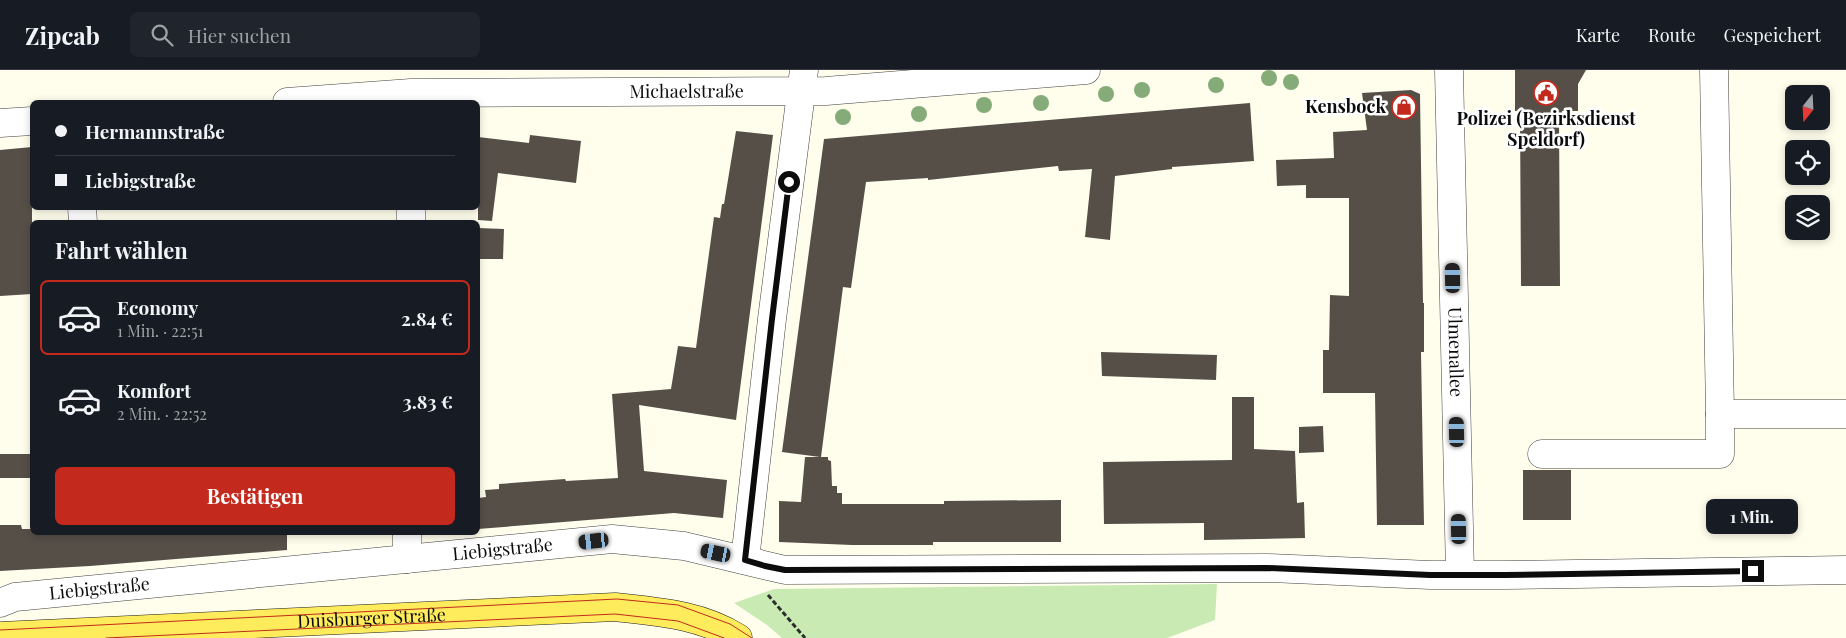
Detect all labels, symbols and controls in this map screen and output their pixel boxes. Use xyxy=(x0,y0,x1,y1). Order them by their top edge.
search box xyxy=(130,12,480,57)
text: Zipcab xyxy=(25,19,100,51)
icon: search xyxy=(148,21,176,49)
text: Hier suchen xyxy=(188,22,291,48)
text: Karte xyxy=(1576,23,1620,47)
text: Route xyxy=(1648,23,1696,47)
text: Gespeichert xyxy=(1724,23,1821,47)
street label: Michaelstraße xyxy=(629,78,744,103)
public building icon: Polizei (Bezirksdienst Speldorf) xyxy=(1533,80,1559,106)
north arrow xyxy=(1785,85,1830,130)
map controls xyxy=(1785,85,1830,240)
place label: Kensbock xyxy=(1305,94,1386,118)
shop icon: Kensbock xyxy=(1391,94,1417,120)
place label: Polizei (Bezirksdienst Speldorf) xyxy=(1456,106,1636,151)
text: Hermannstraße xyxy=(85,118,225,144)
button: locate xyxy=(1785,140,1830,185)
text: Liebigstraße xyxy=(85,167,196,193)
route start xyxy=(778,171,800,193)
button: layers xyxy=(1785,195,1830,240)
text: Fahrt wählen xyxy=(55,235,188,265)
car xyxy=(1445,263,1460,293)
text: Economy xyxy=(117,294,198,320)
icon: car xyxy=(57,295,102,340)
text: 2.84 € xyxy=(401,305,453,331)
street label: Ulmenallee xyxy=(1443,306,1469,397)
text: 1 Min. · 22:51 xyxy=(117,320,203,341)
text: Komfort xyxy=(117,377,191,403)
icon: car xyxy=(57,378,102,423)
text: 3.83 € xyxy=(402,388,453,414)
text: 2 Min. · 22:52 xyxy=(117,403,207,424)
car xyxy=(1449,417,1464,447)
button: Bestätigen xyxy=(55,467,455,525)
callout: 1 Min. xyxy=(1707,498,1799,534)
text: 1 Min. xyxy=(1730,506,1774,527)
car xyxy=(1451,514,1466,544)
street label: Liebigstraße xyxy=(451,532,554,565)
car xyxy=(578,532,609,550)
car xyxy=(699,543,732,563)
route end xyxy=(1742,560,1764,582)
street label: Liebigstraße xyxy=(48,571,151,605)
street label: Duisburger Straße xyxy=(297,602,446,633)

